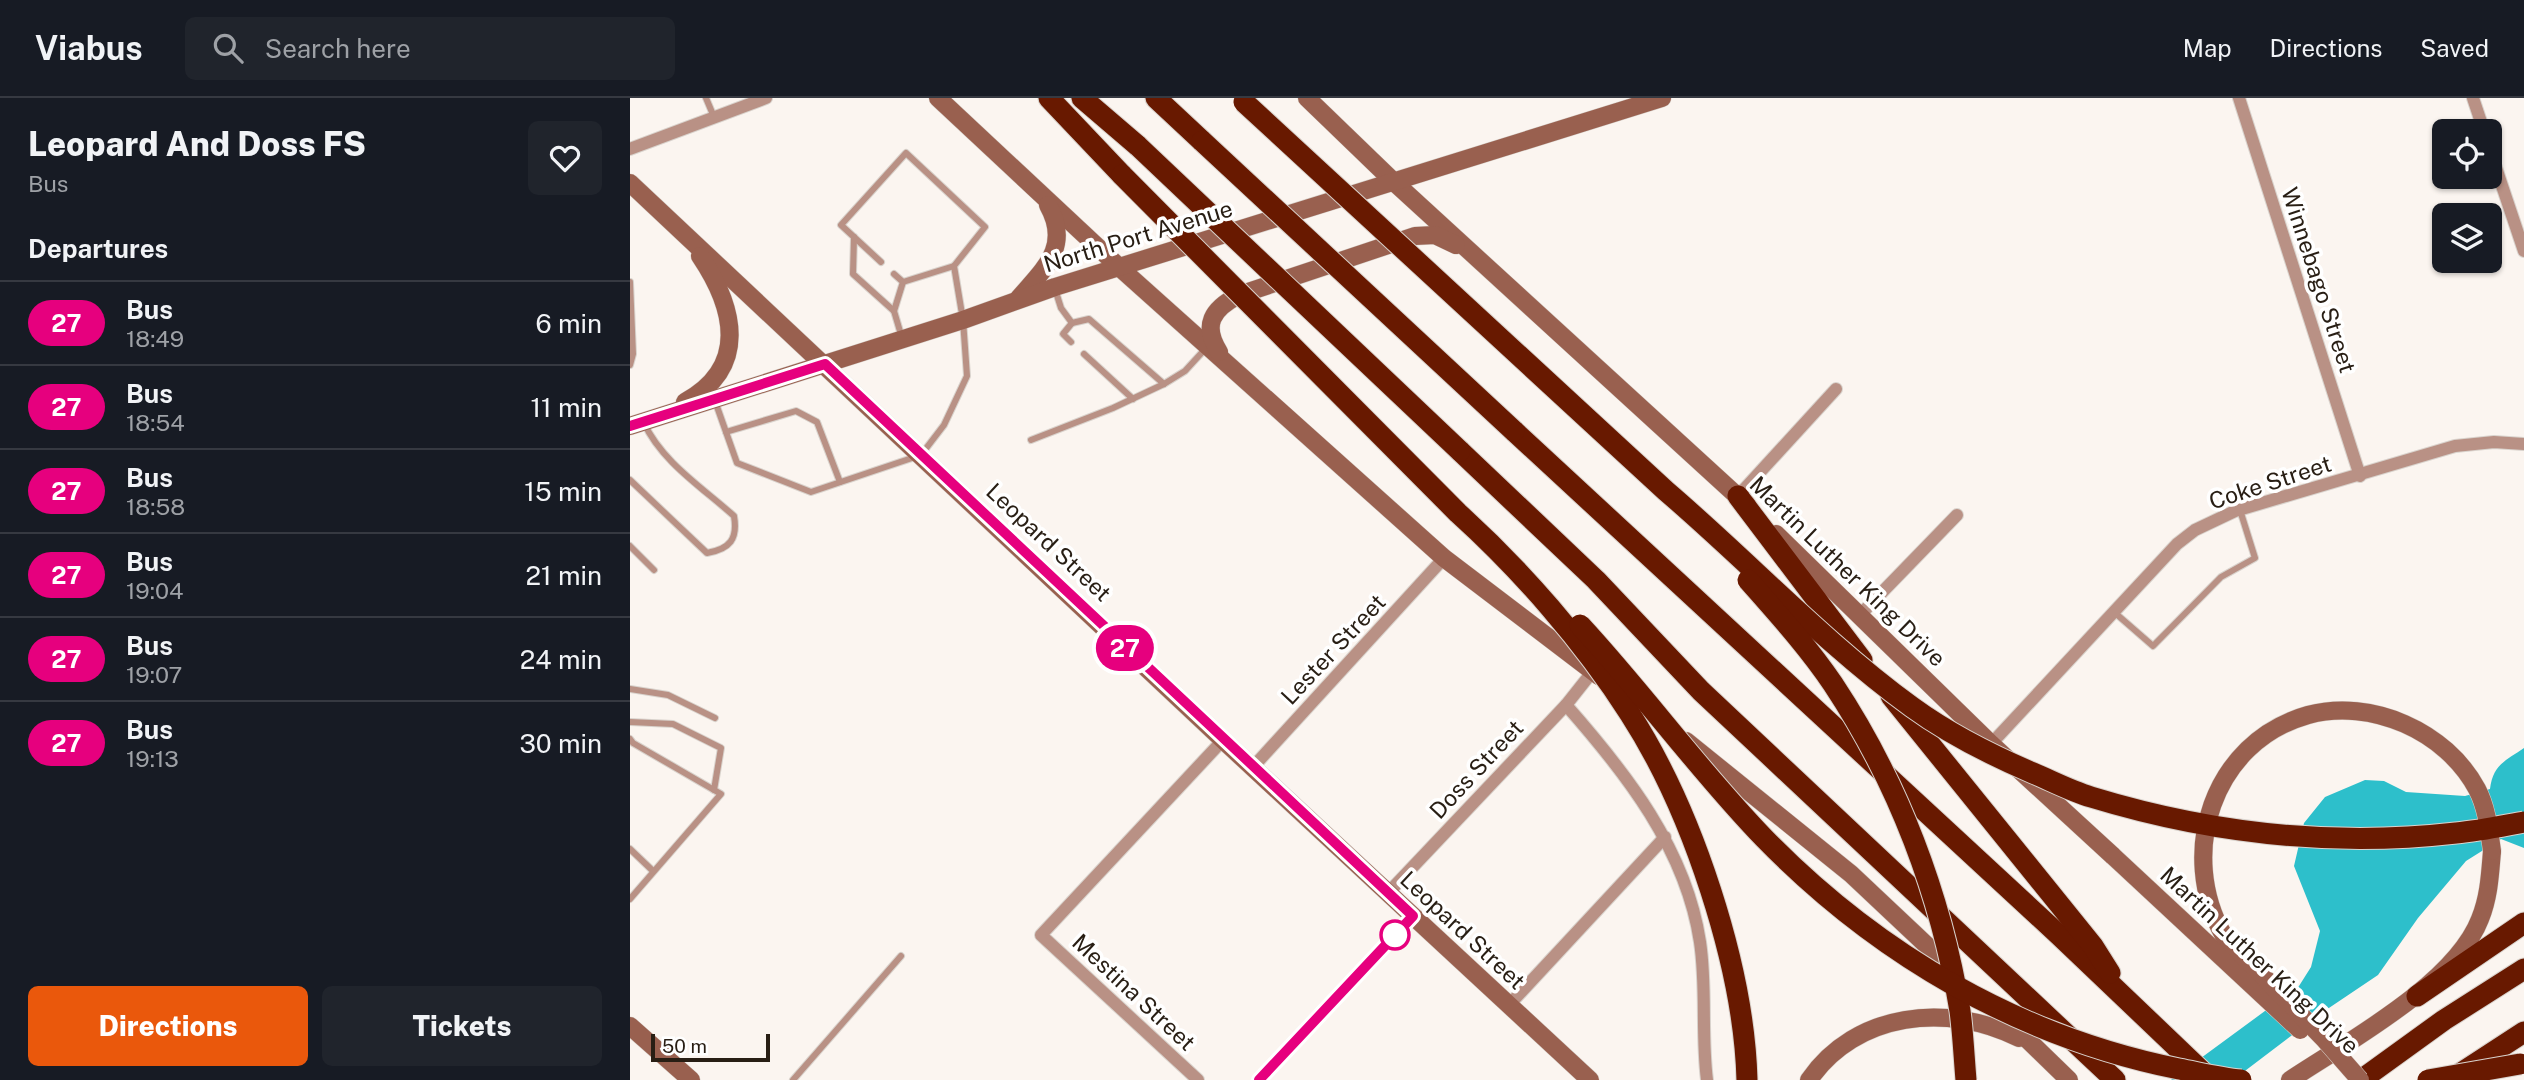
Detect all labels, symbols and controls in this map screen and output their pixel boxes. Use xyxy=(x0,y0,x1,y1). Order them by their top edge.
search box xyxy=(185,17,675,80)
text: Viabus xyxy=(35,29,143,67)
icon: search xyxy=(209,29,247,67)
text: Search here xyxy=(265,33,411,64)
text: Map xyxy=(2183,34,2232,62)
text: Directions xyxy=(2270,34,2382,62)
text: Saved xyxy=(2420,34,2489,62)
map controls xyxy=(2432,119,2502,273)
button: locate xyxy=(2432,119,2502,189)
button: heart xyxy=(528,121,602,195)
text: Leopard And Doss FS xyxy=(28,125,366,163)
text: Bus xyxy=(28,170,68,197)
street label: Winnebago Street xyxy=(2276,184,2362,376)
street label: North Port Avenue xyxy=(1040,194,1236,278)
button: layers xyxy=(2432,203,2502,273)
text: Departures xyxy=(28,233,168,264)
text: Bus xyxy=(126,294,173,325)
text: 6 min xyxy=(535,308,602,339)
text: 27 xyxy=(51,309,82,337)
text: 18:49 xyxy=(126,325,184,352)
text: Bus xyxy=(126,378,173,409)
text: 11 min xyxy=(530,392,602,423)
text: 27 xyxy=(51,393,82,421)
text: 18:54 xyxy=(126,409,185,436)
street label: Coke Street xyxy=(2206,450,2334,514)
text: Bus xyxy=(126,462,173,493)
street label: Martin Luther King Drive xyxy=(1745,470,1951,672)
text: 15 min xyxy=(524,476,602,507)
text: 27 xyxy=(51,477,82,505)
street label: Leopard Street xyxy=(981,477,1117,607)
text: 18:58 xyxy=(126,493,185,520)
text: Bus xyxy=(126,546,173,577)
text: 21 min xyxy=(526,560,602,591)
text: 27 xyxy=(51,561,82,589)
text: 19:04 xyxy=(126,577,183,604)
street label: Lester Street xyxy=(1275,588,1391,710)
line badge: 27 xyxy=(1093,625,1156,671)
text: Bus xyxy=(126,630,173,661)
text: 27 xyxy=(1110,634,1140,662)
text: 24 min xyxy=(520,644,602,675)
text: 27 xyxy=(51,645,82,673)
text: 19:07 xyxy=(126,661,182,688)
text: Bus xyxy=(126,714,173,745)
street label: Doss Street xyxy=(1424,714,1528,824)
text: 30 min xyxy=(519,728,602,759)
text: 27 xyxy=(51,729,82,757)
text: 19:13 xyxy=(126,745,179,772)
street label: Martin Luther King Drive xyxy=(2155,861,2365,1059)
street label: Leopard Street xyxy=(1395,865,1531,995)
unlabelled marker xyxy=(1380,920,1410,950)
street label: Mestina Street xyxy=(1067,928,1201,1056)
button: Directions xyxy=(28,986,308,1066)
button: Tickets xyxy=(322,986,602,1066)
scale bar xyxy=(651,1031,770,1063)
text: 50 m xyxy=(662,1035,707,1057)

